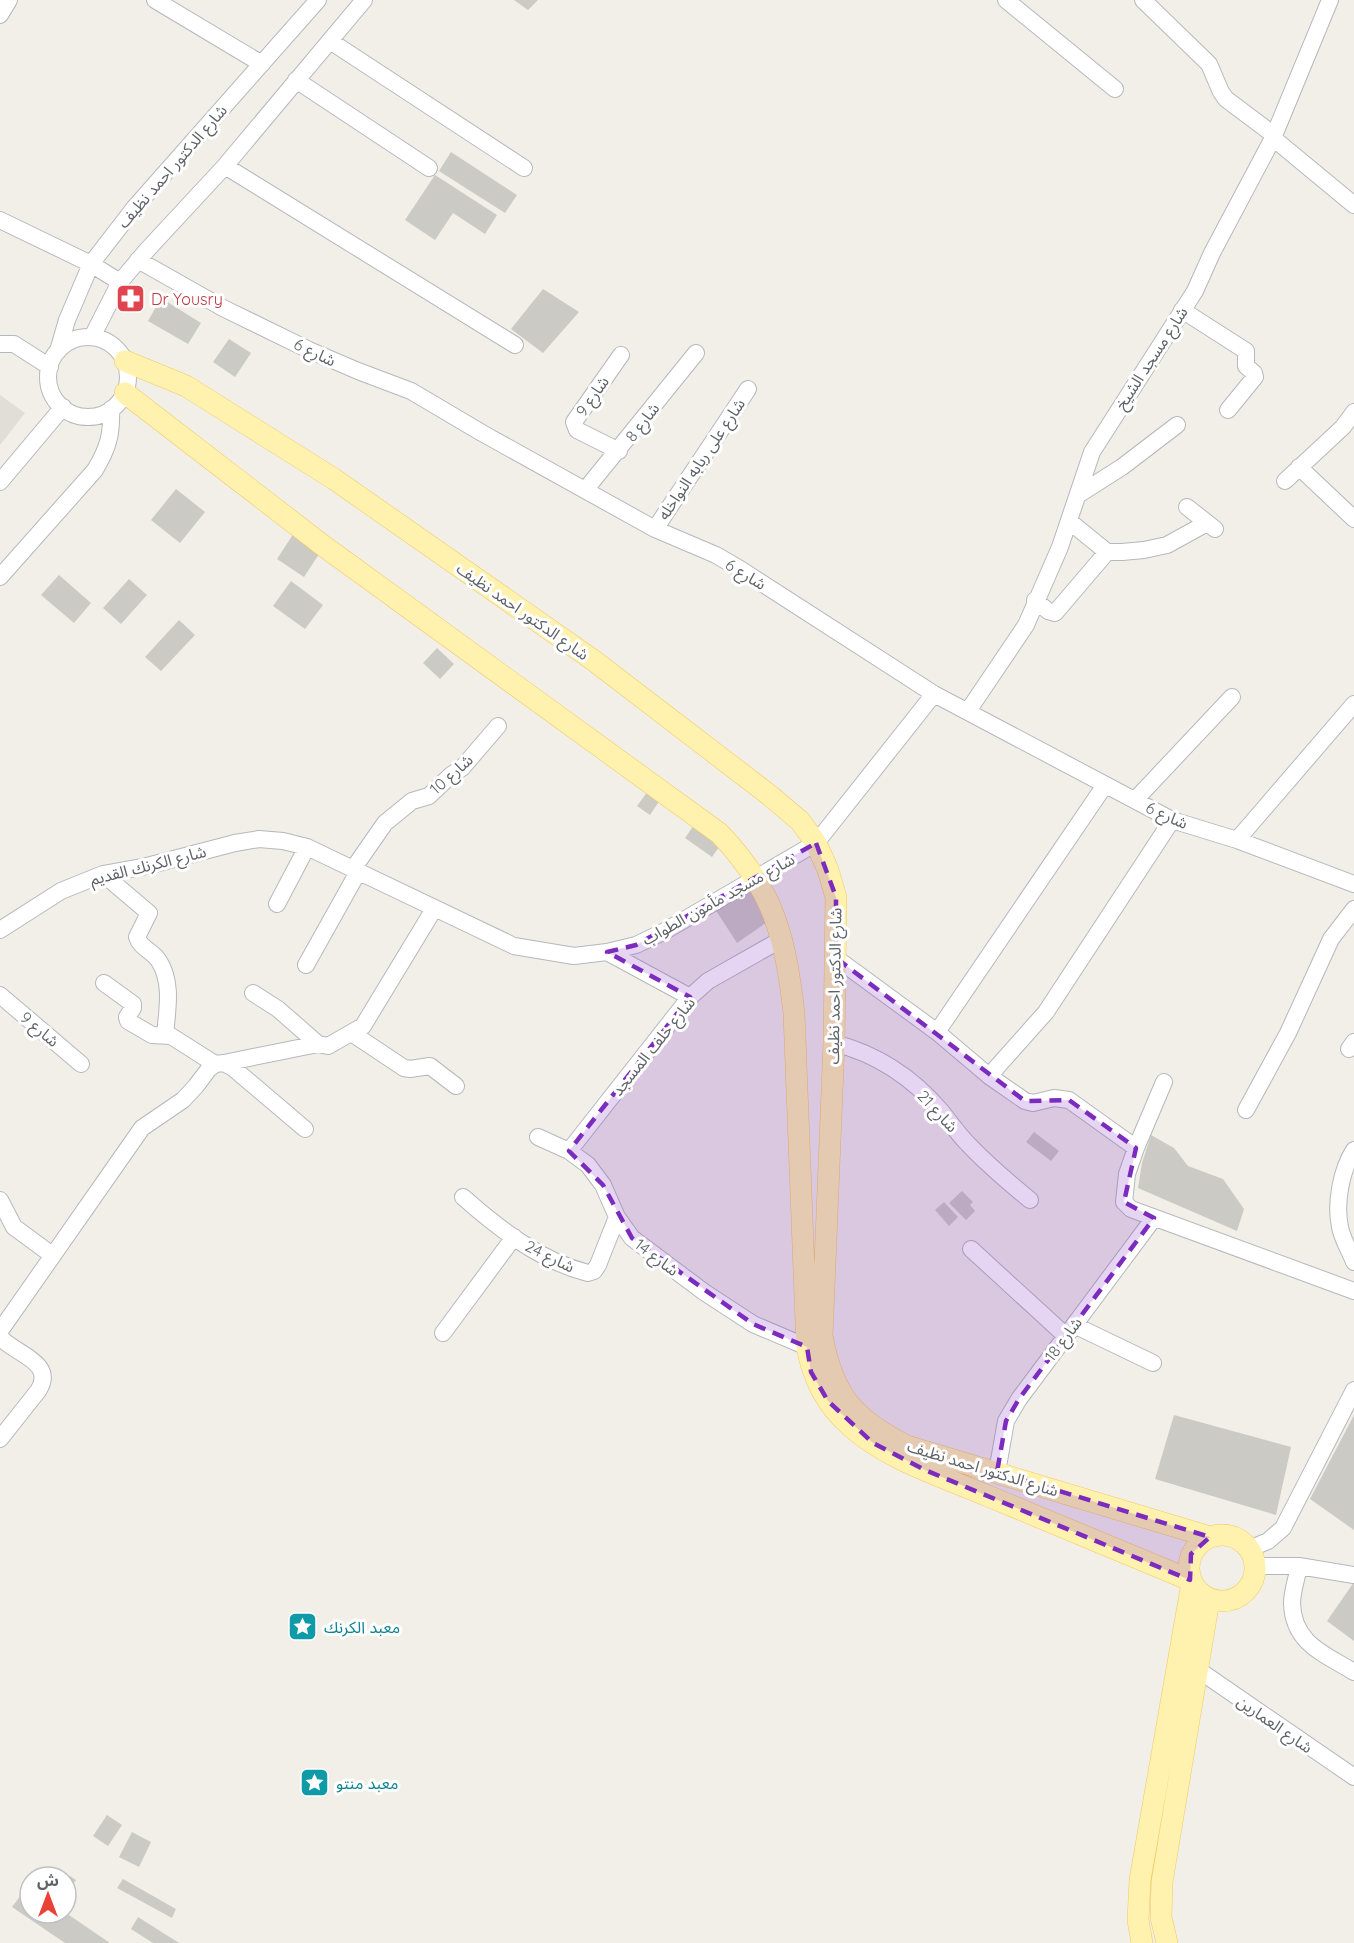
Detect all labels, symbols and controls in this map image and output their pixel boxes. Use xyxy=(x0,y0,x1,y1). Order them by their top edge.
street label: شارع الدكتور احمد نظيف xyxy=(113,100,233,234)
pharmacy icon: Dr Yousry xyxy=(114,283,146,315)
place label: Dr Yousry xyxy=(151,289,223,309)
street label: شارع مسجد الشيخ xyxy=(1110,303,1194,415)
street label: شارع 6 xyxy=(289,334,339,373)
street label: شارع 9 xyxy=(571,372,615,422)
street label: شارع على ربابه النواخله xyxy=(653,394,752,525)
street label: شارع 8 xyxy=(621,398,666,447)
street label: شارع 6 xyxy=(720,554,770,597)
street label: شارع الدكتور احمد نظيف xyxy=(451,558,593,667)
street label: شارع 10 xyxy=(425,750,479,801)
street label: شارع 6 xyxy=(1142,797,1191,836)
street label: شارع الكرنك القديم xyxy=(88,841,209,892)
street label: شارع مسجد مأمون الطواب xyxy=(638,849,799,952)
street label: شارع الدكتور احمد نظيف xyxy=(823,907,848,1065)
street label: شارع خلف المسجد xyxy=(607,993,701,1101)
street label: شارع 9 xyxy=(15,1007,63,1053)
street label: شارع 21 xyxy=(911,1086,962,1138)
street label: شارع 14 xyxy=(629,1234,683,1282)
street label: شارع 24 xyxy=(521,1235,578,1279)
street label: شارع 18 xyxy=(1040,1313,1088,1367)
street label: شارع الدكتور احمد نظيف xyxy=(904,1435,1061,1503)
place icon: معبد الكرنك xyxy=(287,1611,319,1643)
place label: معبد الكرنك xyxy=(324,1617,400,1637)
street label: شارع العمارين xyxy=(1232,1691,1317,1760)
place icon: معبد منتو xyxy=(299,1767,331,1799)
place label: معبد منتو xyxy=(336,1773,399,1793)
north arrow xyxy=(18,1865,78,1925)
text: ش xyxy=(37,1870,59,1890)

